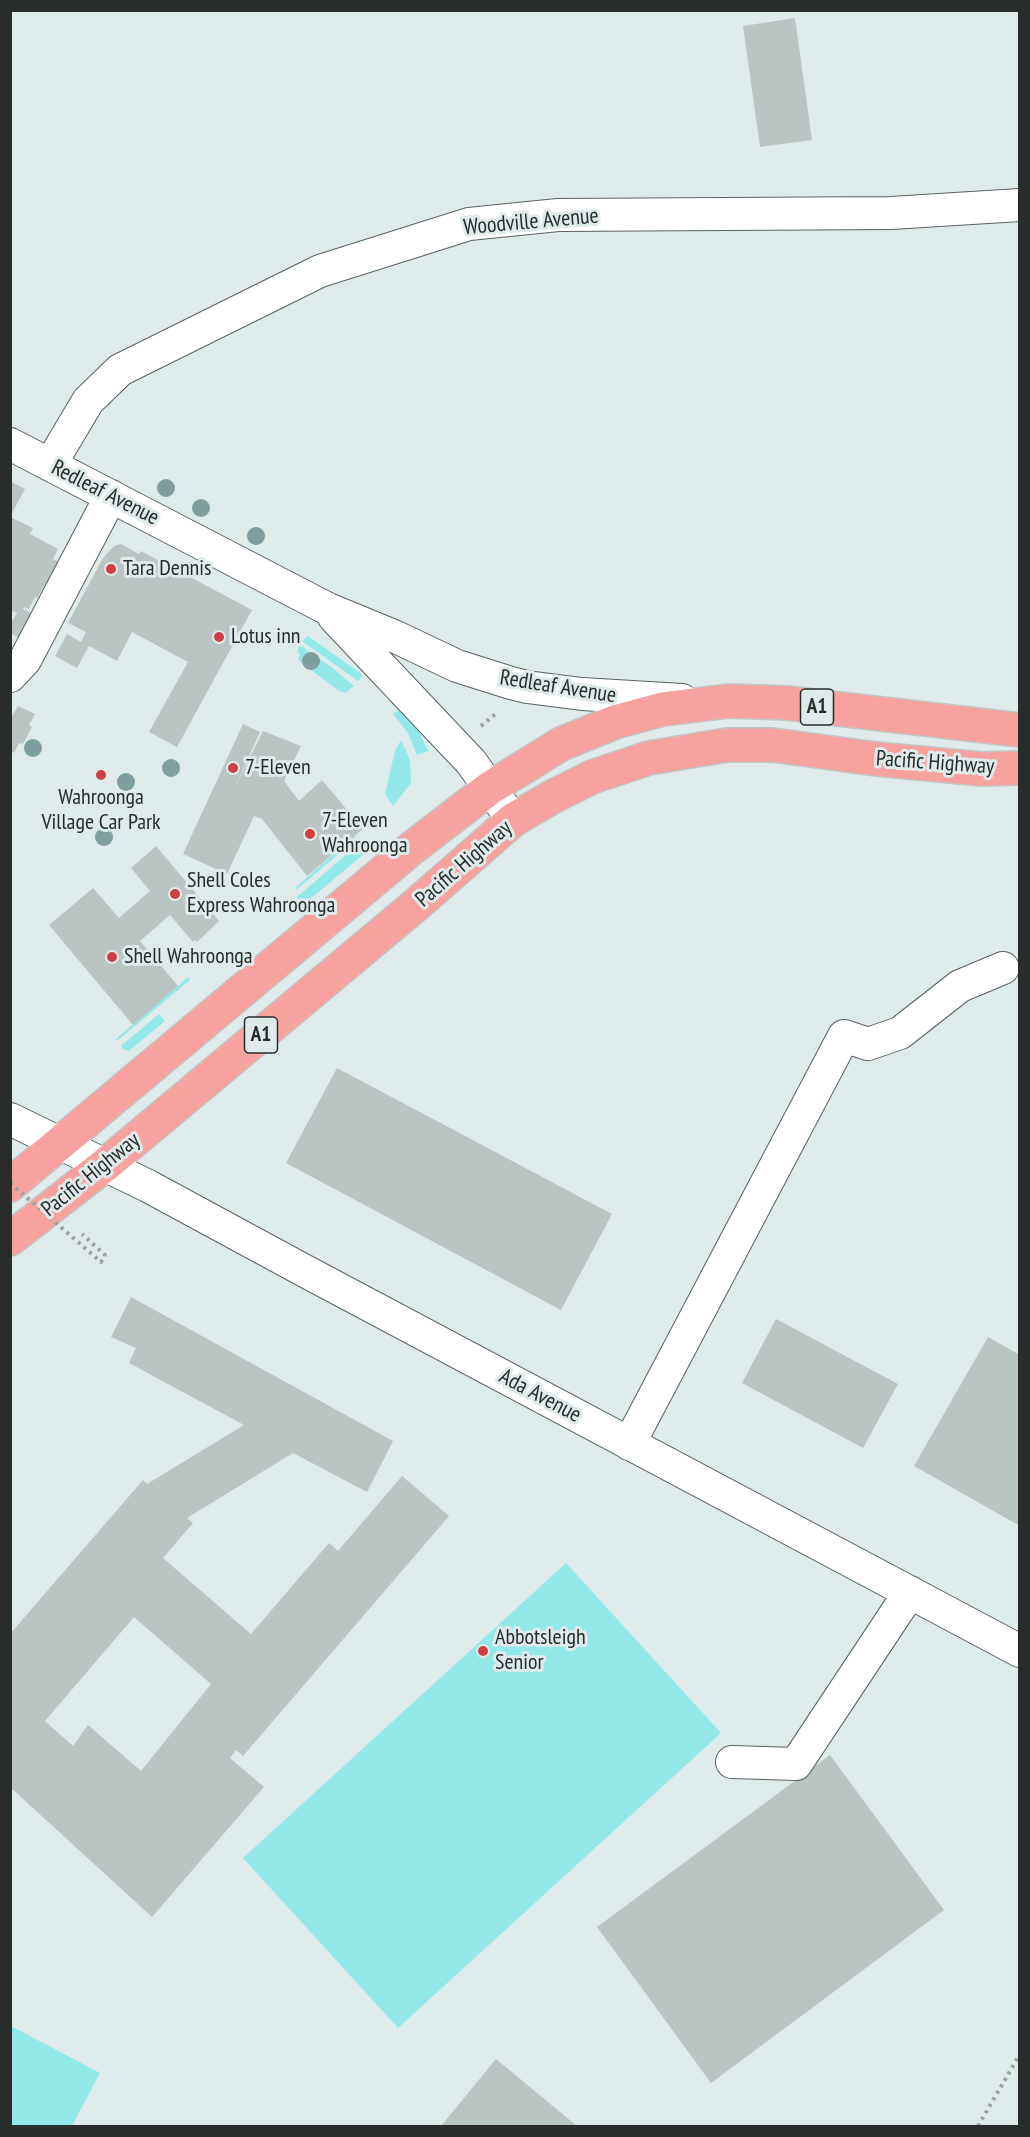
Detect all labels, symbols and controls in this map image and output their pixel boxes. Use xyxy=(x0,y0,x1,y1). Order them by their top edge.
street label: Woodville Avenue xyxy=(462,203,600,241)
street label: Redleaf Avenue xyxy=(47,455,163,531)
place label: Tara Dennis xyxy=(123,556,211,582)
marker: Tara Dennis xyxy=(104,562,118,576)
place label: Lotus inn xyxy=(231,624,300,650)
marker: Lotus inn xyxy=(212,630,226,644)
street label: Redleaf Avenue xyxy=(498,665,618,709)
road number: A1 xyxy=(800,689,834,725)
street label: Pacific Highway xyxy=(875,746,995,780)
place label: 7-Eleven xyxy=(245,755,311,781)
marker: 7-Eleven xyxy=(226,761,240,775)
marker: Wahroonga Village Car Park xyxy=(94,768,108,782)
place label: Wahroonga Village Car Park xyxy=(41,785,161,836)
place label: 7-Eleven Wahroonga xyxy=(322,808,408,860)
street label: Pacific Highway xyxy=(411,815,517,913)
marker: 7-Eleven Wahroonga xyxy=(303,827,317,841)
place label: Shell Coles Express Wahroonga xyxy=(187,868,335,920)
marker: Shell Coles Express Wahroonga xyxy=(168,887,182,901)
place label: Shell Wahroonga xyxy=(124,944,253,970)
marker: Shell Wahroonga xyxy=(105,950,119,964)
road number: A1 xyxy=(244,1017,278,1053)
street label: Pacific Highway xyxy=(37,1127,145,1223)
street label: Ada Avenue xyxy=(494,1363,586,1429)
place label: Abbotsleigh Senior xyxy=(495,1625,586,1676)
marker: Abbotsleigh Senior xyxy=(476,1644,490,1658)

